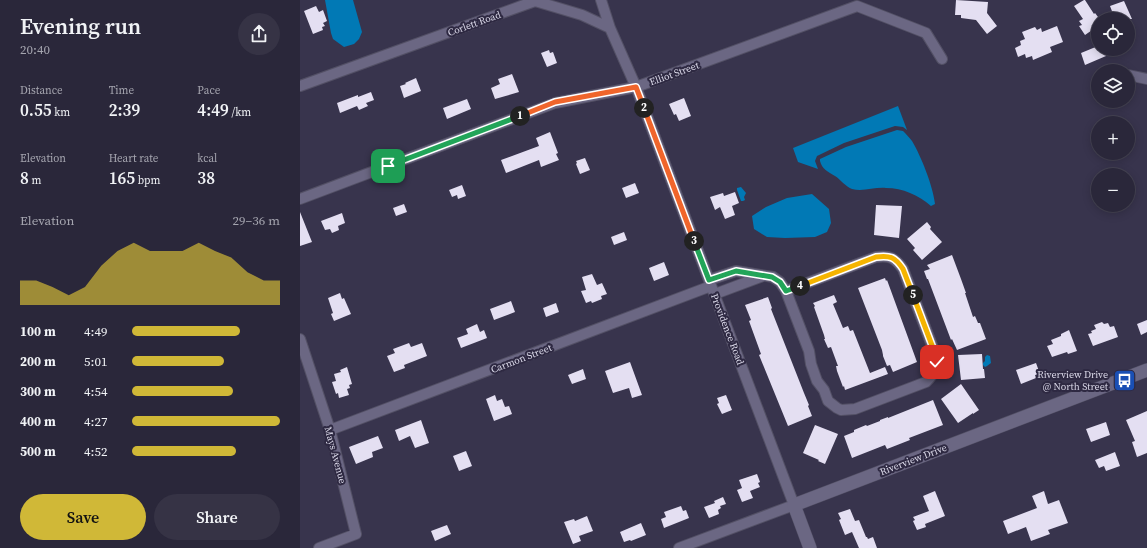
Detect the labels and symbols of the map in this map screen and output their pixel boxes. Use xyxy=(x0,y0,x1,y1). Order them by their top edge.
street label: Corlett Road xyxy=(446,8,503,39)
street label: Elliot Street xyxy=(648,58,701,88)
pin: 2 xyxy=(634,98,654,118)
pin: 1 xyxy=(510,106,530,126)
pin xyxy=(371,149,405,183)
pin: 3 xyxy=(684,231,704,251)
pin: 4 xyxy=(790,276,810,296)
pin: 5 xyxy=(903,285,923,305)
street label: Providence Road xyxy=(708,292,747,367)
street label: Carmon Street xyxy=(489,341,554,376)
pin xyxy=(920,345,954,379)
bus stop icon: Riverview Drive @ North Street xyxy=(1111,367,1137,393)
place label: Riverview Drive @ North Street xyxy=(1037,368,1109,393)
street label: Mays Avenue xyxy=(322,425,349,485)
street label: Riverview Drive xyxy=(878,441,949,478)

